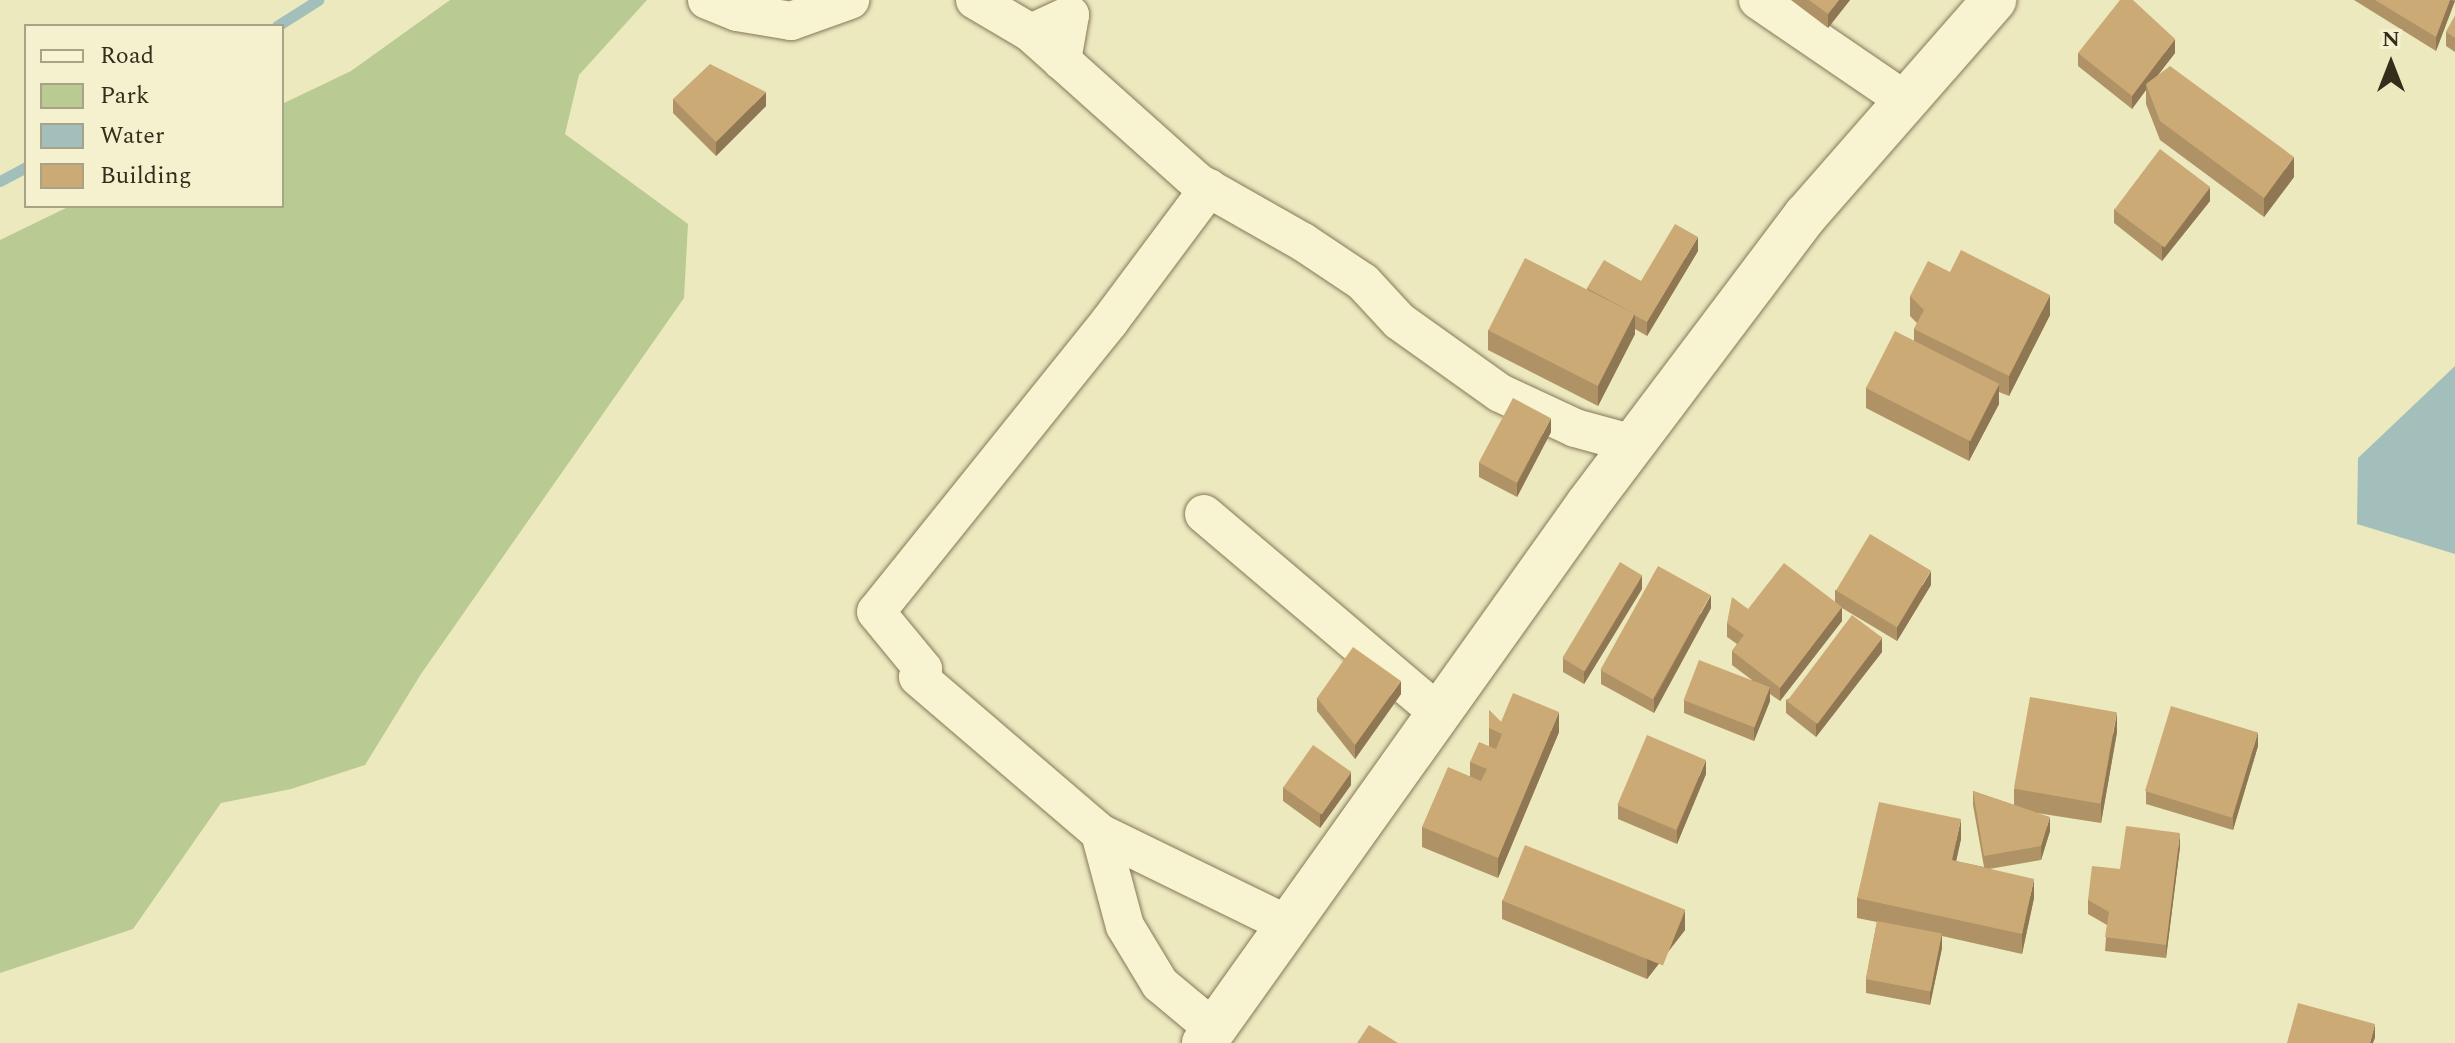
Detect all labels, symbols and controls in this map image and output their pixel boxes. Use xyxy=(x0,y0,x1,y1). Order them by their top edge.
text: N xyxy=(2382,23,2400,56)
legend xyxy=(24,24,284,208)
north arrow xyxy=(2351,24,2431,104)
text: Road xyxy=(100,38,154,74)
text: Park xyxy=(100,78,150,114)
text: Water xyxy=(100,118,164,154)
text: Building xyxy=(100,158,192,194)

